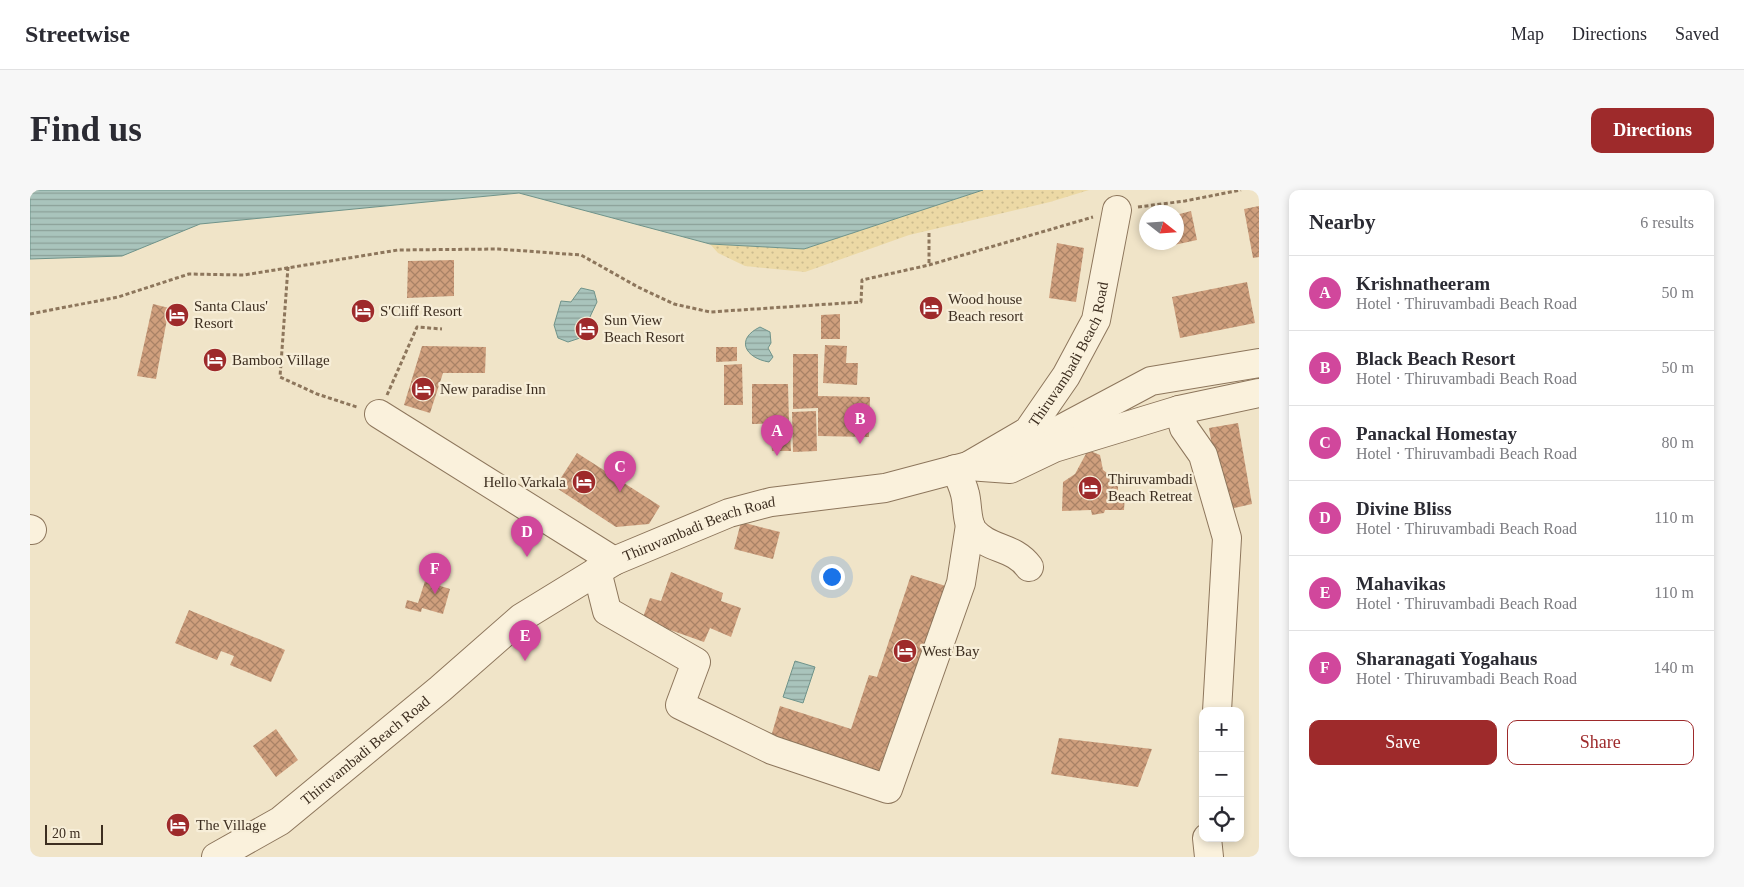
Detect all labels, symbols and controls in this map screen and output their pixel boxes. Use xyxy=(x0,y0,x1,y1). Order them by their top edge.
text: Streetwise xyxy=(25,21,130,47)
text: Map xyxy=(1511,24,1544,44)
text: Directions xyxy=(1572,24,1647,44)
text: Saved xyxy=(1675,24,1719,44)
button: Directions xyxy=(1591,108,1714,153)
text: Find us xyxy=(30,110,142,149)
north arrow xyxy=(1139,205,1184,250)
text: Nearby xyxy=(1309,210,1376,234)
text: 6 results xyxy=(1640,214,1694,231)
text: Krishnatheeram xyxy=(1356,273,1490,294)
street label: Thiruvambadi Beach Road xyxy=(1026,280,1111,430)
text: A xyxy=(1319,284,1331,301)
text: 50 m xyxy=(1662,284,1694,301)
place label: Wood house Beach resort xyxy=(948,291,1024,324)
hotel icon: Wood house Beach resort xyxy=(918,295,944,321)
text: Hotel · Thiruvambadi Beach Road xyxy=(1356,295,1577,312)
place label: Santa Claus' Resort xyxy=(194,298,268,331)
hotel icon: S'Cliff Resort xyxy=(350,298,376,324)
hotel icon: Santa Claus' Resort xyxy=(164,302,190,328)
place label: S'Cliff Resort xyxy=(380,303,463,319)
place label: Sun View Beach Resort xyxy=(604,312,685,345)
hotel icon: Sun View Beach Resort xyxy=(574,316,600,342)
hotel icon: Bamboo Village xyxy=(202,347,228,373)
text: Black Beach Resort xyxy=(1356,348,1515,369)
place label: Bamboo Village xyxy=(232,352,330,368)
text: B xyxy=(1320,359,1330,376)
text: 50 m xyxy=(1662,359,1694,376)
text: Hotel · Thiruvambadi Beach Road xyxy=(1356,370,1577,387)
hotel icon: New paradise Inn xyxy=(410,376,436,402)
place label: New paradise Inn xyxy=(440,381,546,397)
pin: B xyxy=(844,403,876,444)
pin: A xyxy=(761,415,793,456)
text: Panackal Homestay xyxy=(1356,423,1517,444)
text: C xyxy=(1319,434,1331,451)
text: 80 m xyxy=(1662,434,1694,451)
text: Hotel · Thiruvambadi Beach Road xyxy=(1356,445,1577,462)
pin: C xyxy=(604,451,636,492)
hotel icon: Hello Varkala xyxy=(571,469,597,495)
place label: Thiruvambadi Beach Retreat xyxy=(1108,471,1193,504)
place label: Hello Varkala xyxy=(483,474,566,490)
hotel icon: Thiruvambadi Beach Retreat xyxy=(1077,475,1103,501)
street label: Thiruvambadi Beach Road xyxy=(621,493,777,564)
text: Divine Bliss xyxy=(1356,498,1452,519)
text: D xyxy=(1319,509,1331,526)
text: 110 m xyxy=(1654,509,1694,526)
pin: D xyxy=(511,516,543,557)
text: Hotel · Thiruvambadi Beach Road xyxy=(1356,520,1577,537)
pin: F xyxy=(419,553,451,594)
your location xyxy=(819,564,845,590)
text: Mahavikas xyxy=(1356,573,1446,594)
text: E xyxy=(1320,584,1330,601)
text: 110 m xyxy=(1654,584,1694,601)
text: Hotel · Thiruvambadi Beach Road xyxy=(1356,595,1577,612)
pin: E xyxy=(509,620,541,661)
hotel icon: West Bay xyxy=(892,638,918,664)
place label: West Bay xyxy=(922,643,980,659)
text: Sharanagati Yogahaus xyxy=(1356,648,1537,669)
text: F xyxy=(1320,659,1330,676)
text: 140 m xyxy=(1654,659,1694,676)
text: Hotel · Thiruvambadi Beach Road xyxy=(1356,670,1577,687)
street label: Thiruvambadi Beach Road xyxy=(298,693,433,808)
map controls xyxy=(1199,707,1244,842)
button: + xyxy=(1199,707,1244,752)
button: Save xyxy=(1309,720,1497,765)
button: Share xyxy=(1507,720,1694,765)
button: − xyxy=(1199,752,1244,797)
button: locate xyxy=(1199,797,1244,842)
hotel icon: The Village xyxy=(165,812,191,838)
place label: The Village xyxy=(196,817,266,833)
scale bar xyxy=(45,822,102,845)
text: 20 m xyxy=(52,826,80,841)

